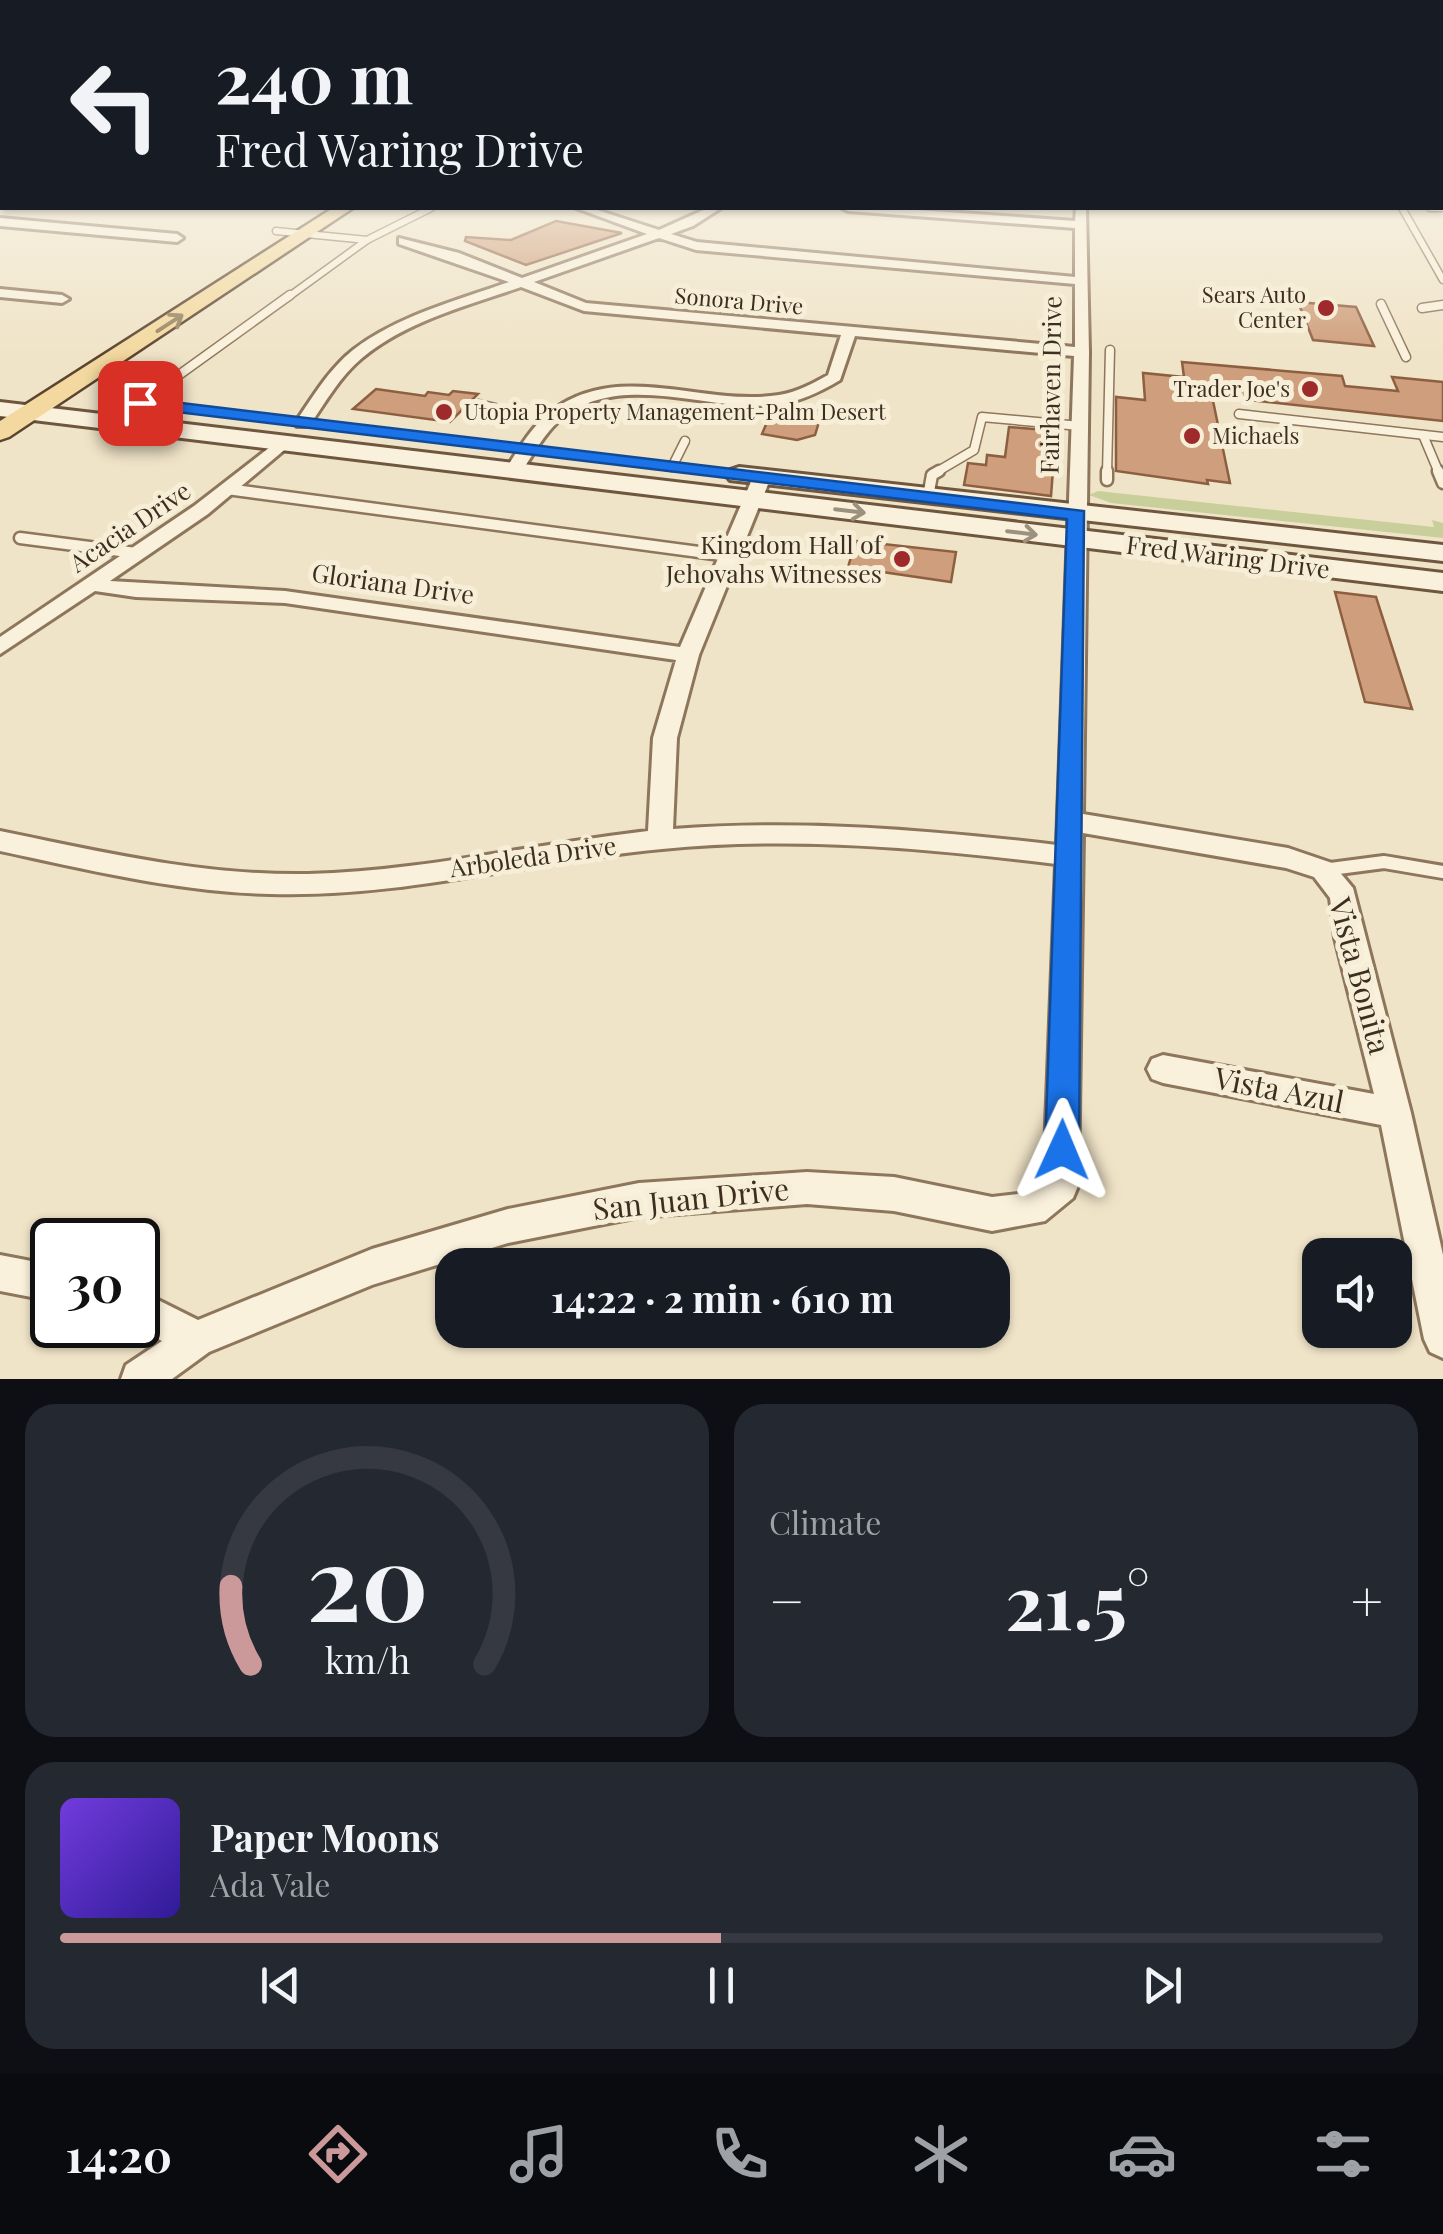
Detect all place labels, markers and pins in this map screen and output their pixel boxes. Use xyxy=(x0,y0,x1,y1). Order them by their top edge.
place label: Sears Auto Center xyxy=(1202,279,1306,334)
marker: Sears Auto Center xyxy=(1315,297,1337,319)
pin xyxy=(98,361,183,446)
place label: Trader Joe's xyxy=(1173,373,1290,403)
marker: Trader Joe's xyxy=(1299,378,1321,400)
place label: Utopia Property Management-Palm Desert xyxy=(464,396,887,426)
marker: Utopia Property Management-Palm Desert xyxy=(433,401,455,423)
place label: Michaels xyxy=(1212,420,1299,450)
marker: Michaels xyxy=(1181,425,1203,447)
place label: Kingdom Hall of Jehovahs Witnesses xyxy=(665,527,884,589)
marker: Kingdom Hall of Jehovahs Witnesses xyxy=(891,548,913,570)

